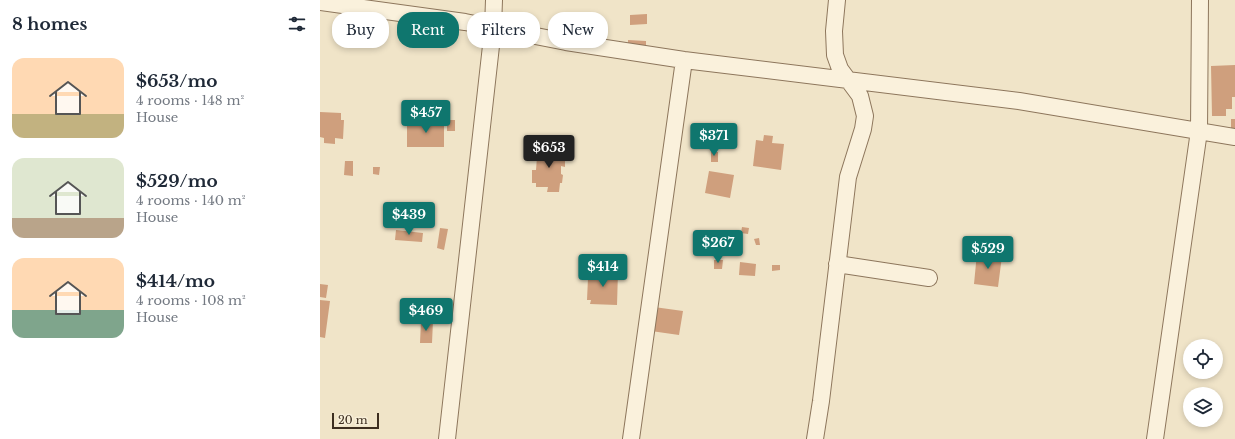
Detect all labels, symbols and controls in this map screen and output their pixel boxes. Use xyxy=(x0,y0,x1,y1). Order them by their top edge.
chip: Buy xyxy=(332,12,389,48)
chip: Rent xyxy=(397,12,459,48)
chip: Filters xyxy=(467,12,540,48)
chip: New xyxy=(548,12,608,48)
icon: filters xyxy=(286,13,308,35)
text: 8 homes xyxy=(12,14,87,35)
text: $653/mo xyxy=(136,71,217,92)
icon: home xyxy=(44,74,92,122)
text: 4 rooms · 148 m² xyxy=(136,92,244,109)
pin: $457 xyxy=(402,100,450,134)
text: $457 xyxy=(410,104,442,121)
text: House xyxy=(136,109,178,126)
pin: $371 xyxy=(690,123,738,157)
text: $371 xyxy=(699,127,729,144)
pin: $653 xyxy=(525,135,573,169)
text: $653 xyxy=(532,139,566,156)
text: $529/mo xyxy=(136,171,218,192)
icon: home xyxy=(44,174,92,222)
text: 4 rooms · 140 m² xyxy=(136,192,246,209)
pin: $439 xyxy=(385,202,433,236)
text: $439 xyxy=(392,206,426,223)
text: House xyxy=(136,209,178,226)
pin: $267 xyxy=(694,230,742,264)
text: $267 xyxy=(702,234,734,251)
pin: $529 xyxy=(964,236,1012,270)
text: $529 xyxy=(971,240,1005,257)
pin: $414 xyxy=(579,254,627,288)
text: $414 xyxy=(587,258,619,275)
text: $414/mo xyxy=(136,271,215,292)
icon: home xyxy=(44,274,92,322)
text: 4 rooms · 108 m² xyxy=(136,292,246,309)
pin: $469 xyxy=(402,298,450,332)
text: $469 xyxy=(409,302,443,319)
text: House xyxy=(136,309,178,326)
map controls xyxy=(1183,339,1223,427)
button: locate xyxy=(1183,339,1223,379)
button: layers xyxy=(1183,387,1223,427)
scale bar xyxy=(332,411,379,430)
text: 20 m xyxy=(338,413,368,427)

